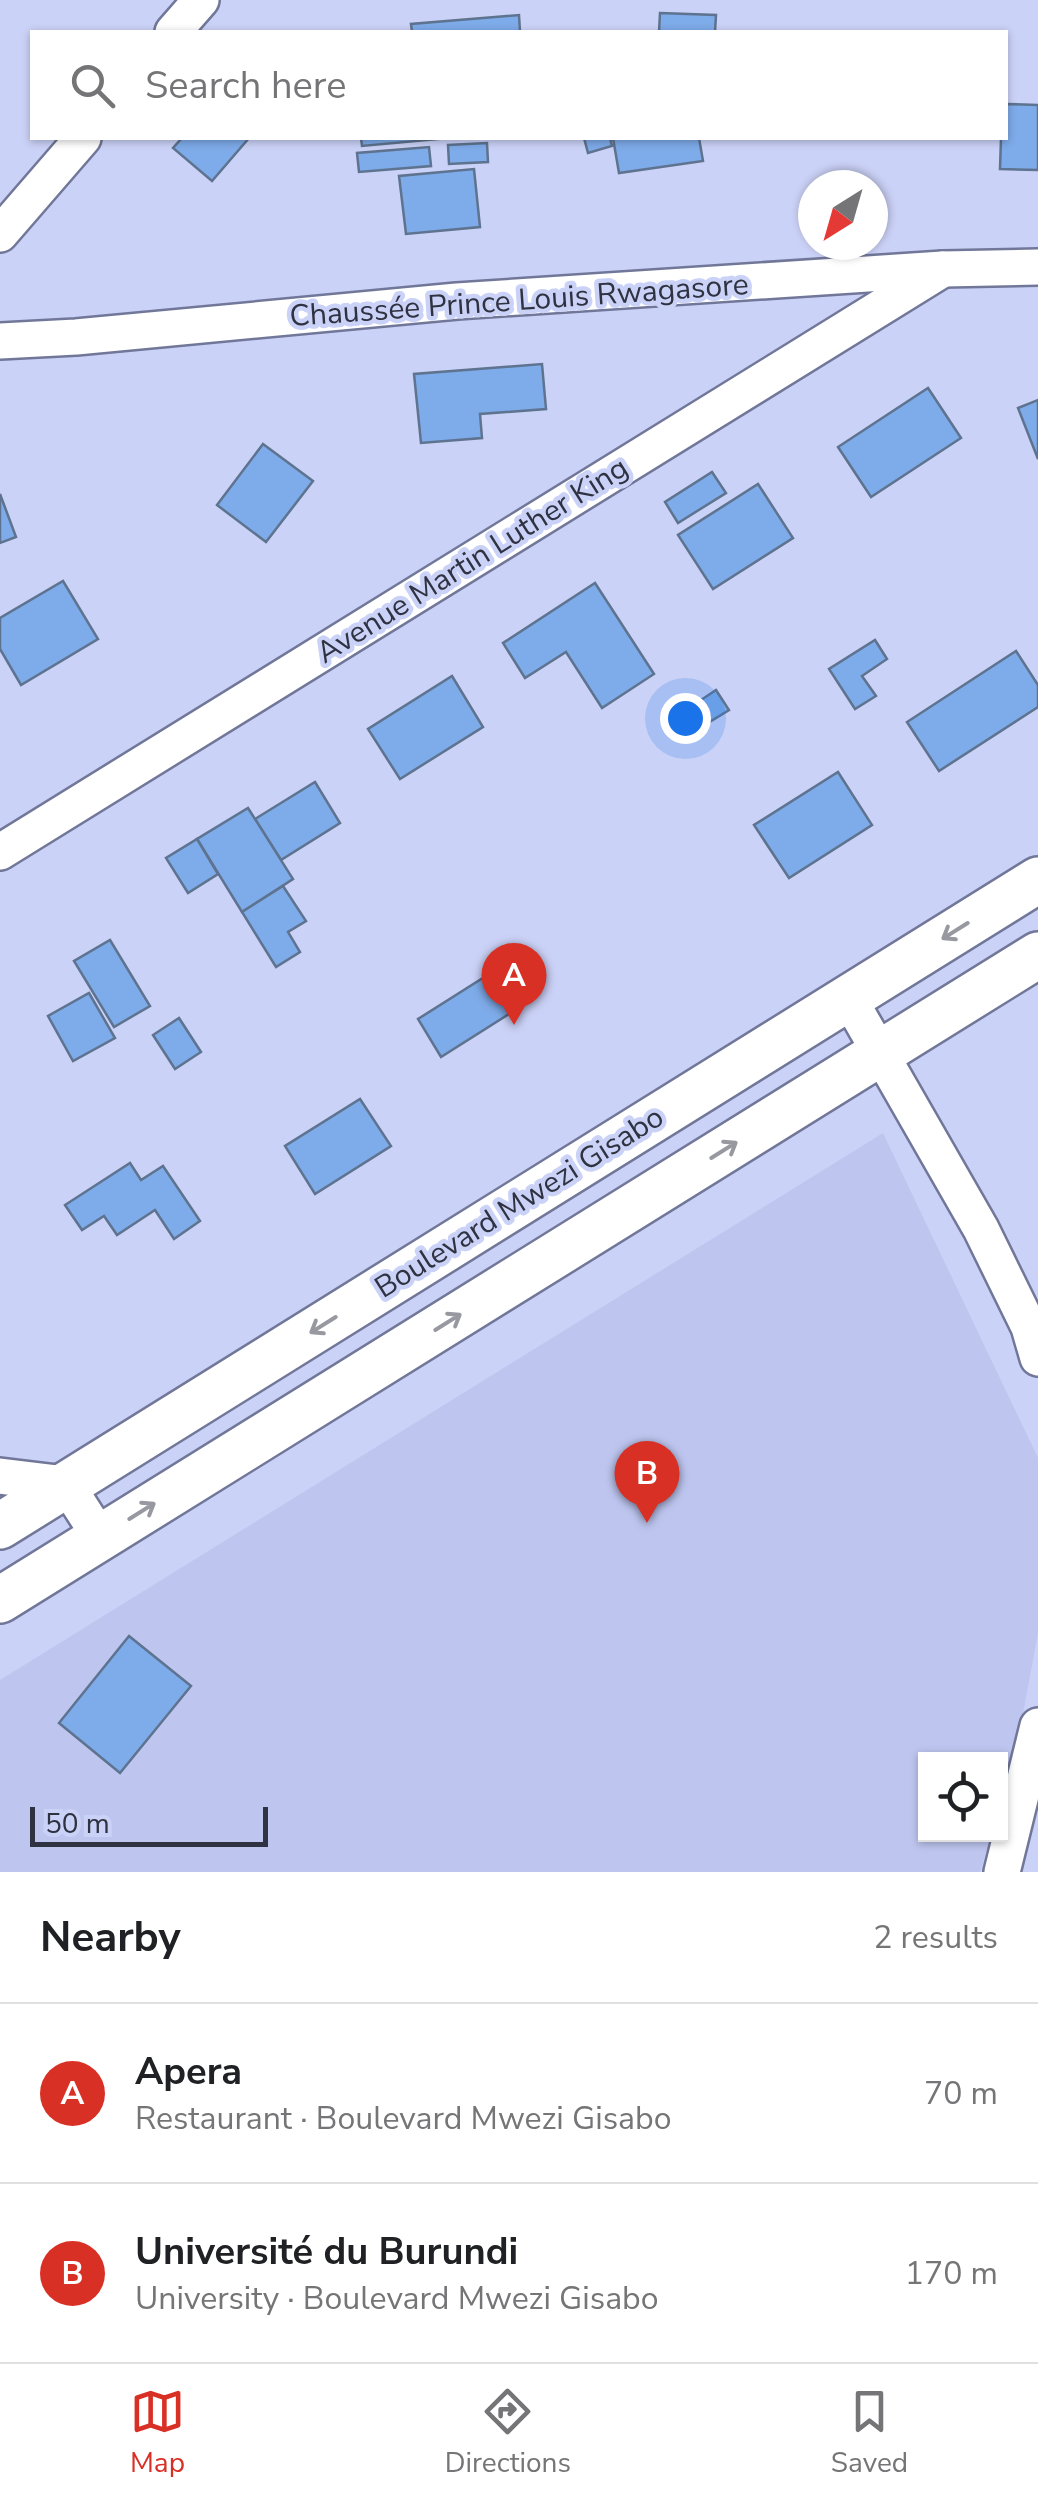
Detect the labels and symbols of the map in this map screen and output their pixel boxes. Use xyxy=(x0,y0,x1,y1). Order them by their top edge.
north arrow xyxy=(798,170,888,260)
street label: Chaussée Prince Louis Rwagasore xyxy=(288,264,750,337)
street label: Avenue Martin Luther King xyxy=(309,448,636,673)
your location xyxy=(660,693,711,744)
one-way arrow xyxy=(941,921,970,941)
pin: A xyxy=(482,942,546,1025)
street label: Boulevard Mwezi Gisabo xyxy=(367,1097,672,1308)
one-way arrow xyxy=(709,1140,738,1161)
one-way arrow xyxy=(433,1311,462,1332)
one-way arrow xyxy=(309,1314,337,1335)
pin: B xyxy=(614,1440,680,1523)
one-way arrow xyxy=(127,1501,156,1522)
scale bar xyxy=(30,1802,268,1846)

